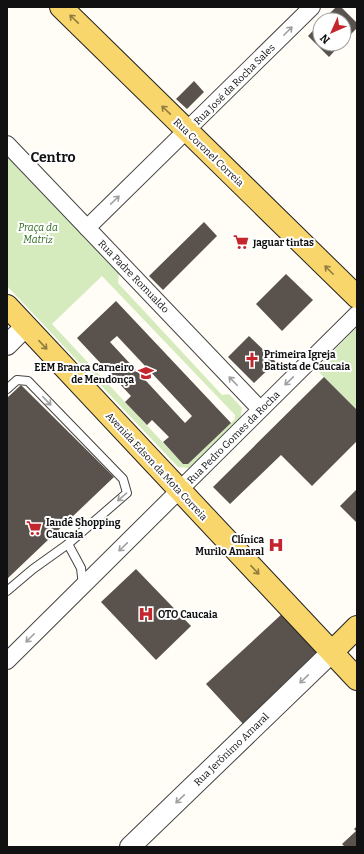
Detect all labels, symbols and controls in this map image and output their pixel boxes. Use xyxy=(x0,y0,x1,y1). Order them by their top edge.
north arrow xyxy=(312,12,352,52)
one-way arrow xyxy=(69,14,79,24)
one-way arrow xyxy=(283,26,293,36)
text: N xyxy=(317,31,333,46)
street label: Rua José da Rocha Sales xyxy=(192,42,278,128)
one-way arrow xyxy=(161,105,171,115)
street label: Rua Coronel Correia xyxy=(171,116,246,190)
district label: Centro xyxy=(30,149,76,166)
one-way arrow xyxy=(110,195,120,205)
park label: Praça da Matriz xyxy=(18,222,58,246)
supermarket icon: Jaguar tintas xyxy=(232,233,250,251)
place label: Jaguar tintas xyxy=(252,237,314,249)
street label: Rua Padre Romualdo xyxy=(95,238,171,316)
one-way arrow xyxy=(324,265,334,275)
one-way arrow xyxy=(38,340,48,350)
place label: Primeira Igreja Batista de Caucaia xyxy=(264,349,350,373)
church icon: Primeira Igreja Batista de Caucaia xyxy=(243,351,261,369)
place label: EEM Branca Carneiro de Mendonça xyxy=(34,362,134,386)
school or university icon: EEM Branca Carneiro de Mendonça xyxy=(137,364,155,382)
one-way arrow xyxy=(229,376,238,386)
one-way arrow xyxy=(284,376,294,386)
street label: Rua Pedro Gomes da Rocha xyxy=(185,389,283,487)
one-way arrow xyxy=(43,396,52,406)
street label: Avenida Edson da Mota Correia xyxy=(103,410,210,524)
one-way arrow xyxy=(117,493,127,502)
place label: Iandê Shopping Caucaia xyxy=(46,516,121,541)
supermarket icon: Iandê Shopping Caucaia xyxy=(25,519,43,537)
place label: Clínica Murilo Amaral xyxy=(195,533,264,558)
hospital icon: Clínica Murilo Amaral xyxy=(267,536,285,554)
one-way arrow xyxy=(118,542,128,552)
one-way arrow xyxy=(250,565,260,575)
hospital icon: OTO Caucaia xyxy=(137,605,155,623)
place label: OTO Caucaia xyxy=(158,609,218,621)
one-way arrow xyxy=(25,633,35,643)
one-way arrow xyxy=(299,674,309,684)
street label: Rua Jerônimo Amaral xyxy=(191,710,272,789)
one-way arrow xyxy=(175,794,185,803)

